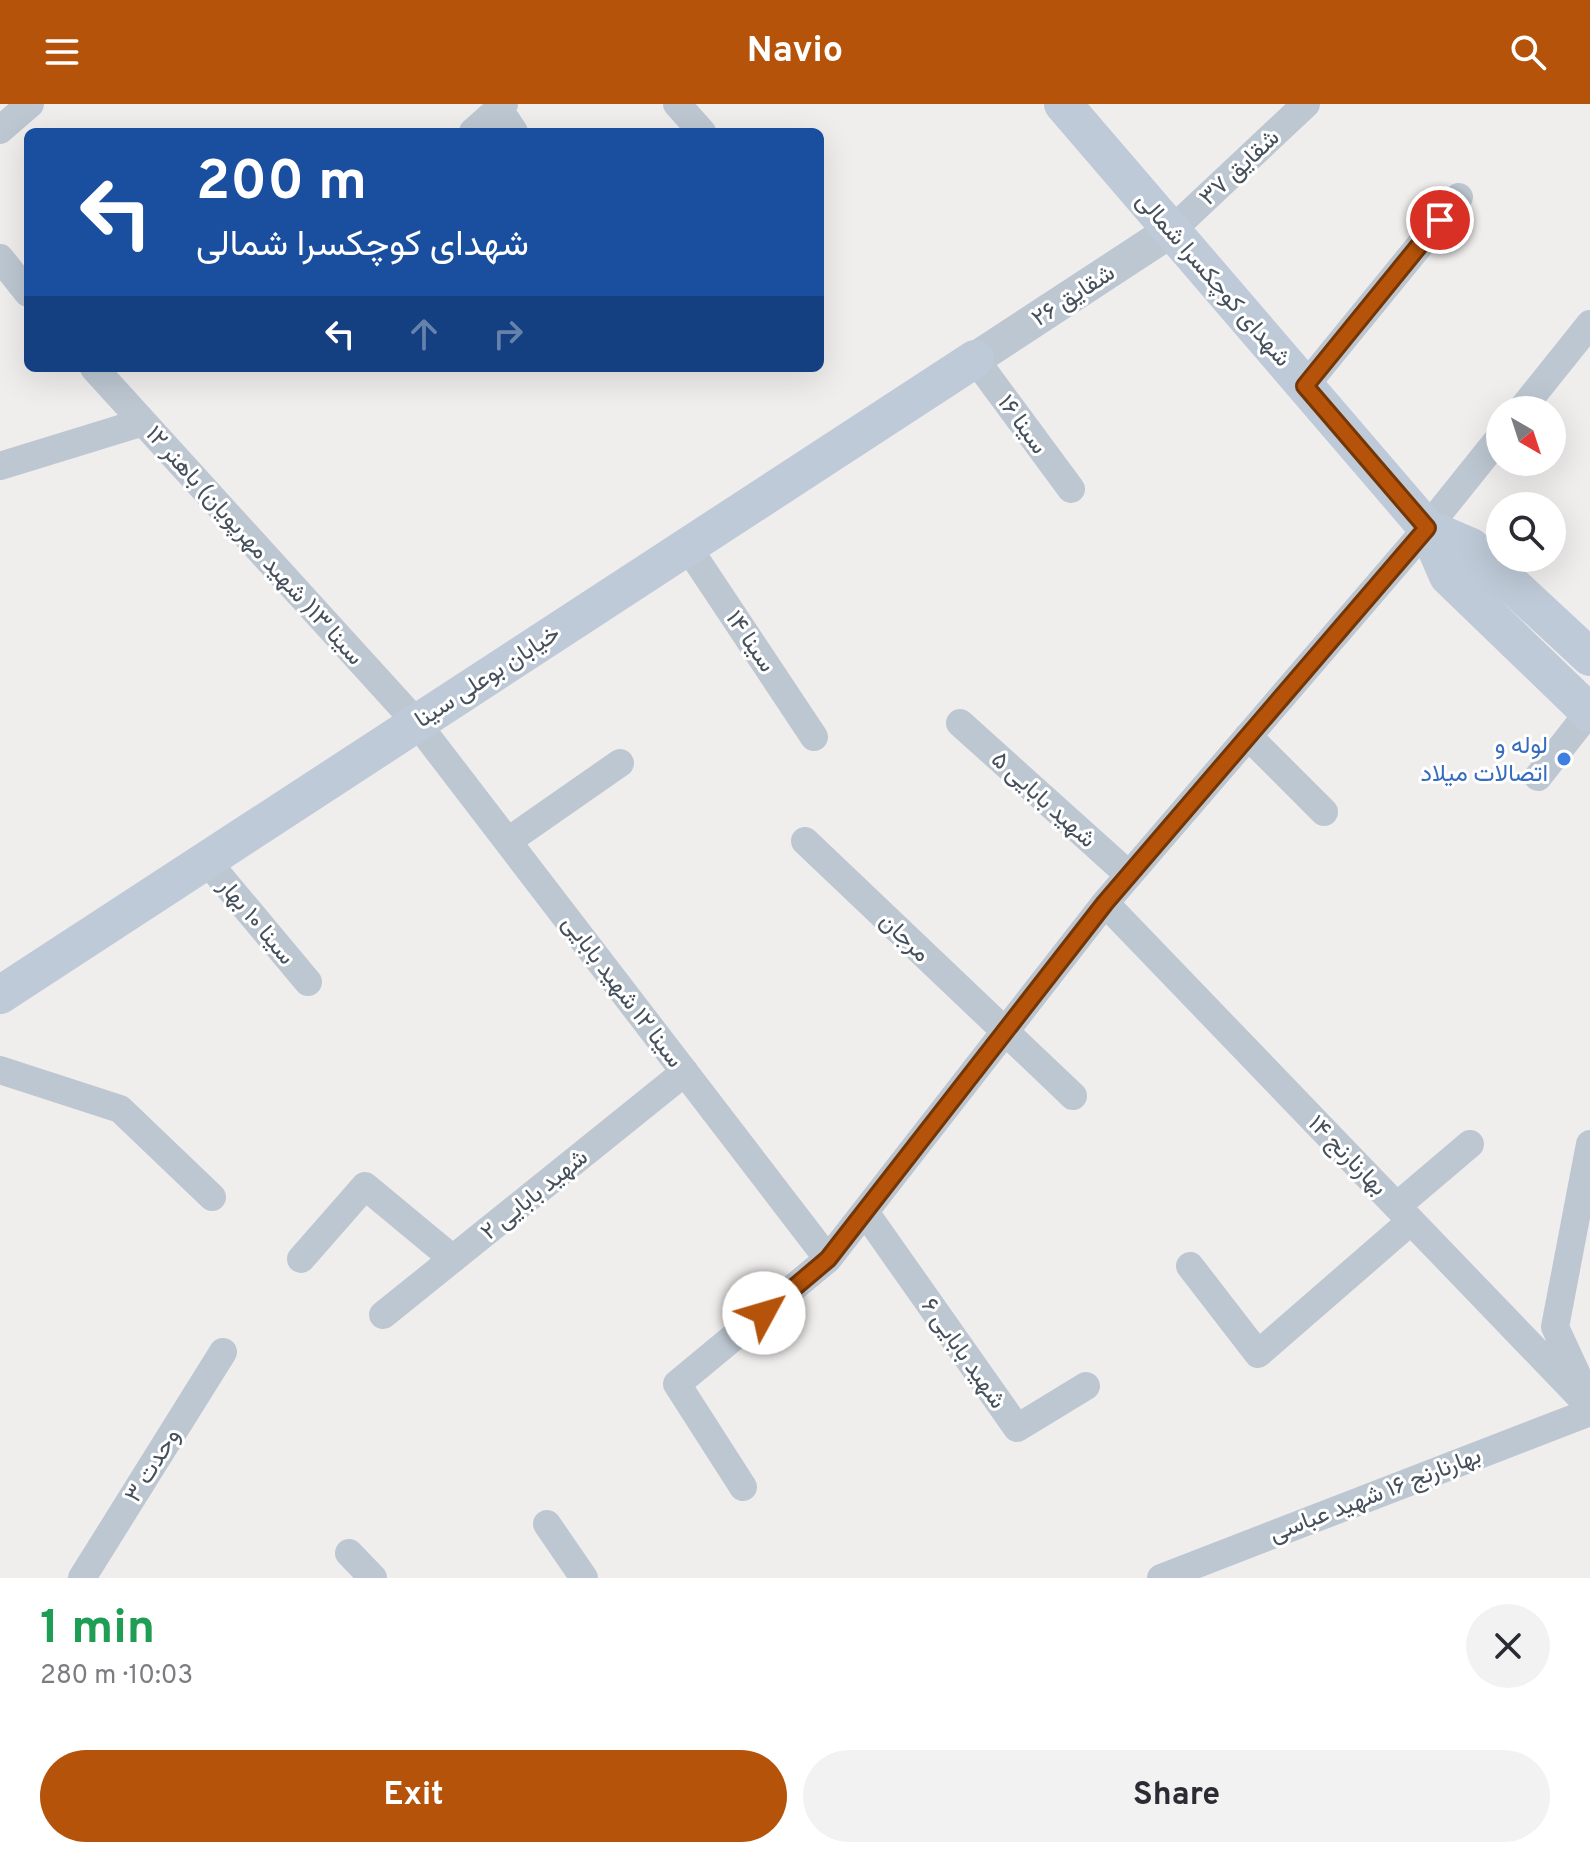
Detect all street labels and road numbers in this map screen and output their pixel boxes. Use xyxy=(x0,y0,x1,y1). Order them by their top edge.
street label: شقایق ۳۷ xyxy=(1194,124,1287,213)
street label: شهدای کوچکسرا شمالی xyxy=(1128,187,1297,374)
street label: شقایق ۲۶ xyxy=(1027,259,1121,335)
street label: سینا ۱۶ xyxy=(990,390,1053,461)
street label: سینا ۱۳( شهید مهرپویان) باهنر ۱۲ xyxy=(138,420,369,672)
street label: سینا ۱۴ xyxy=(718,605,781,679)
street label: خیابان بوعلی سینا xyxy=(410,620,566,736)
street label: شهید بابایی ۵ xyxy=(984,746,1101,855)
street label: سینا ۱۰ بهار xyxy=(210,872,300,972)
street label: مرجان xyxy=(872,907,935,970)
street label: سینا ۱۲ شهید بابایی xyxy=(554,910,689,1075)
street label: بهارنارنج ۱۴ xyxy=(1301,1110,1393,1203)
street label: شهید بابایی ۲ xyxy=(476,1143,595,1248)
street label: شهید بابایی ۶ xyxy=(913,1293,1011,1415)
street label: وحدت ۳ xyxy=(119,1423,188,1509)
street label: بهارنارنج ۱۶ شهید عباسی xyxy=(1266,1442,1486,1550)

